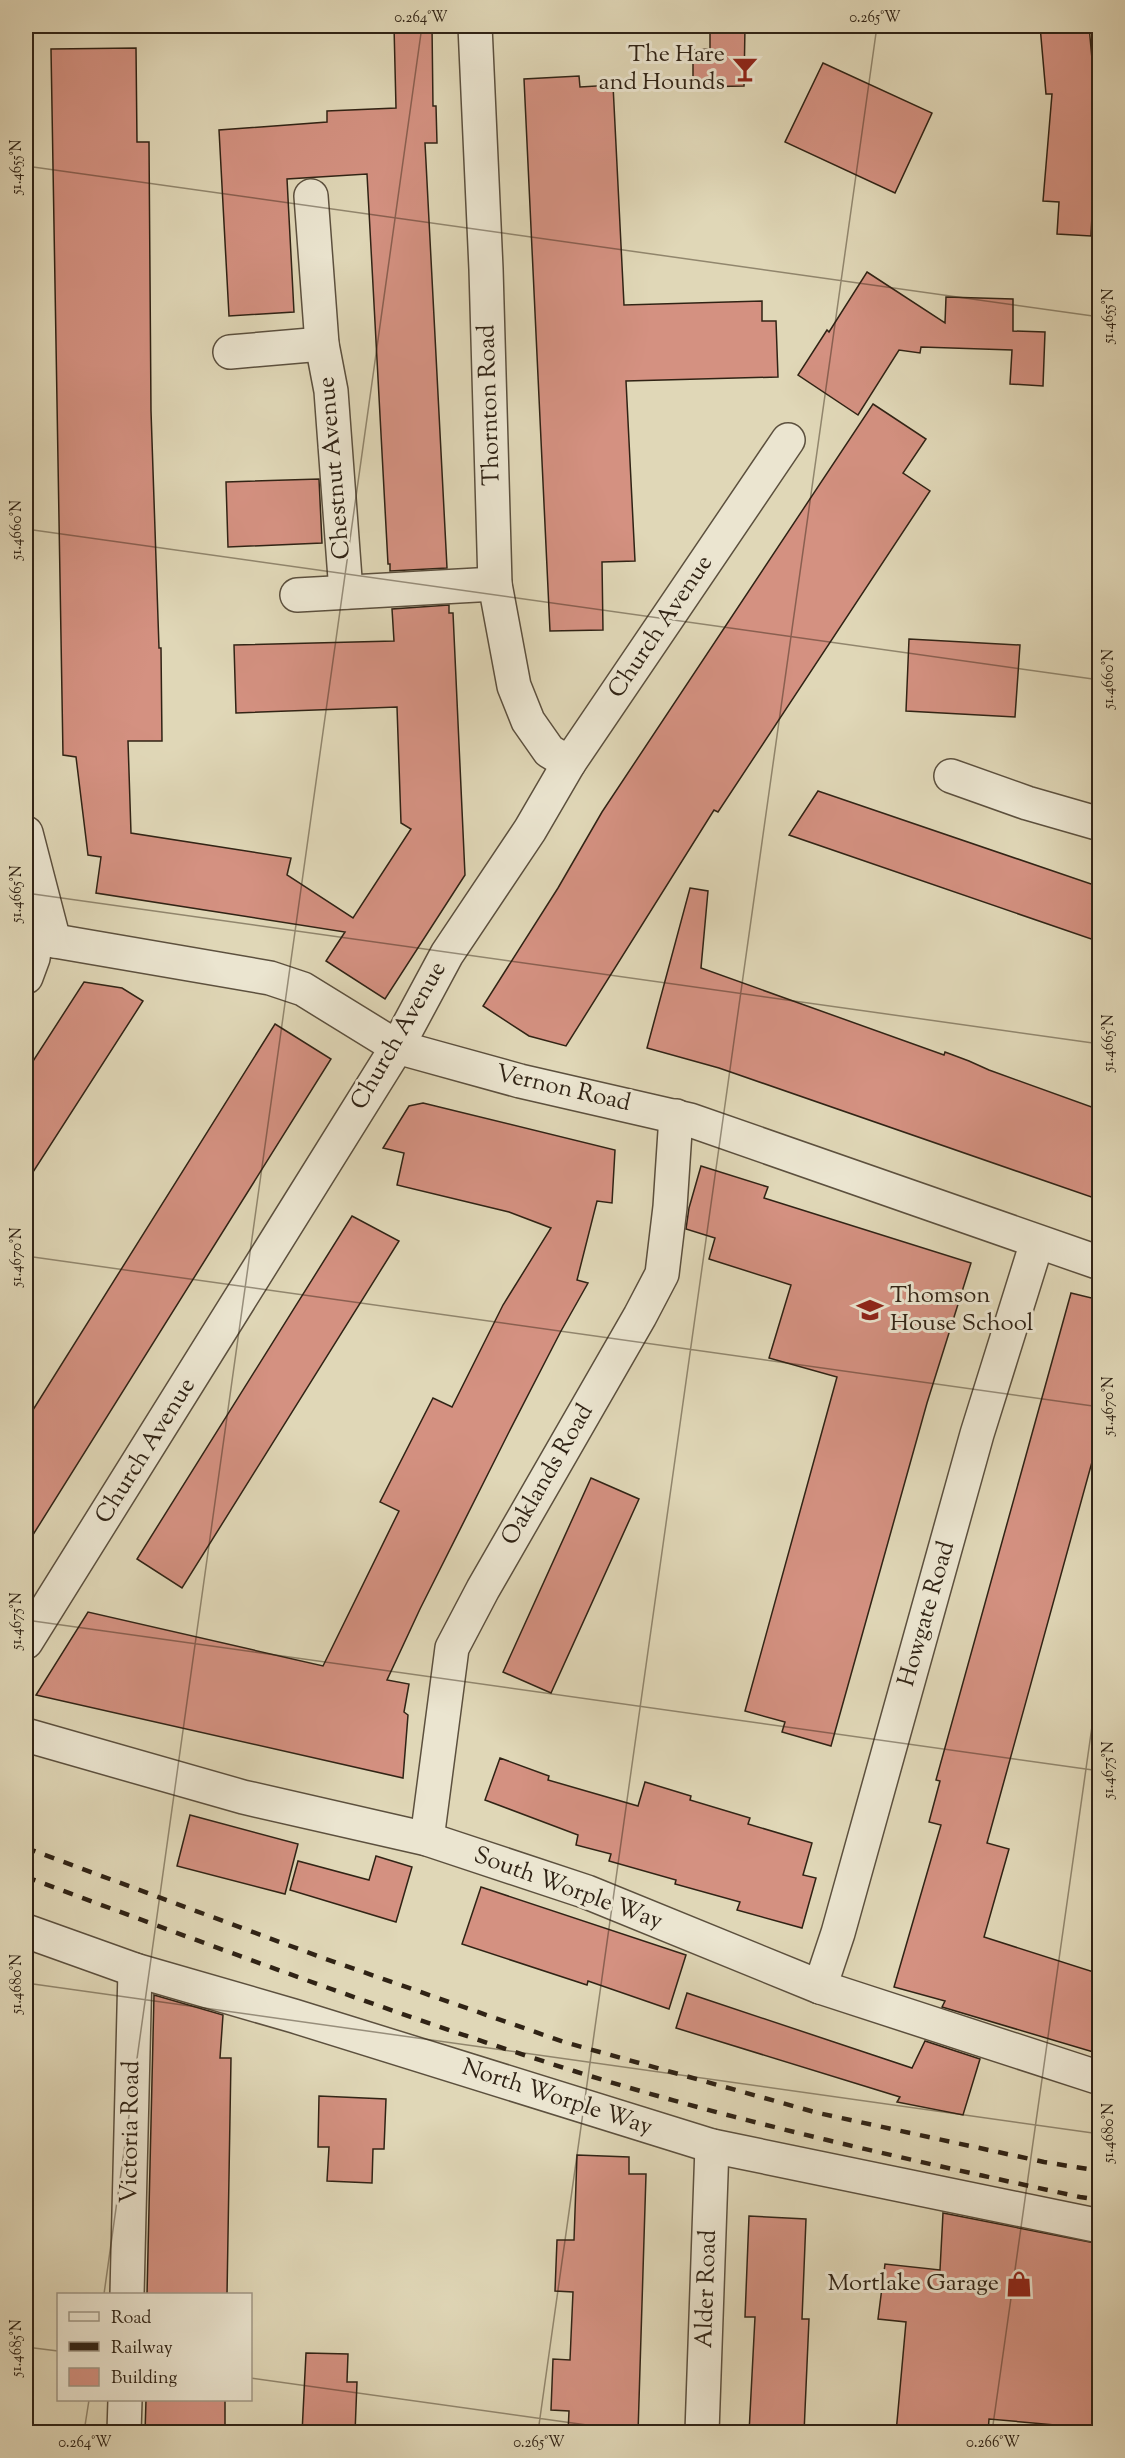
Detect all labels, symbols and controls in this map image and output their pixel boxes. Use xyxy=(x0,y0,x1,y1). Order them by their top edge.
text: 0.264°W xyxy=(394,8,448,29)
text: 0.265°W xyxy=(849,8,901,29)
place label: The Hare and Hounds xyxy=(598,38,725,100)
bar icon: The Hare and Hounds xyxy=(730,54,760,84)
text: 51.4655°N xyxy=(7,139,28,196)
text: 51.4655°N xyxy=(1099,288,1120,345)
street label: Thornton Road xyxy=(470,323,510,486)
street label: Chestnut Avenue xyxy=(310,375,360,561)
text: 51.4660°N xyxy=(7,500,28,561)
street label: Church Avenue xyxy=(600,549,722,705)
text: 51.4660°N xyxy=(1099,649,1120,710)
text: 51.4665°N xyxy=(7,865,28,924)
street label: Church Avenue xyxy=(343,956,455,1116)
text: 51.4665°N xyxy=(1099,1014,1120,1073)
street label: Vernon Road xyxy=(492,1057,634,1121)
text: 51.4670°N xyxy=(7,1227,28,1288)
place label: Thomson House School xyxy=(890,1279,1034,1341)
school or university icon: Thomson House School xyxy=(855,1295,885,1325)
street label: Church Avenue xyxy=(88,1372,204,1530)
text: 51.4670°N xyxy=(1099,1376,1120,1437)
street label: Oaklands Road xyxy=(494,1398,603,1552)
street label: Howgate Road xyxy=(890,1537,964,1691)
text: 51.4675°N xyxy=(7,1592,28,1651)
text: 51.4675°N xyxy=(1099,1741,1120,1800)
street label: South Worple Way xyxy=(469,1839,667,1939)
text: 51.4680°N xyxy=(7,1954,28,2015)
street label: North Worple Way xyxy=(457,2051,657,2145)
street label: Victoria Road xyxy=(113,2060,149,2204)
text: 51.4680°N xyxy=(1099,2103,1120,2164)
street label: Alder Road xyxy=(688,2229,726,2349)
place label: Mortlake Garage xyxy=(827,2267,999,2301)
shop icon: Mortlake Garage xyxy=(1004,2269,1034,2299)
legend xyxy=(57,2293,252,2401)
text: Road xyxy=(111,2306,151,2332)
text: 51.4685°N xyxy=(7,2319,28,2378)
text: Railway xyxy=(111,2336,173,2362)
text: Building xyxy=(111,2366,177,2392)
text: 0.264°W xyxy=(58,2433,112,2454)
text: 0.265°W xyxy=(513,2433,565,2454)
text: 0.266°W xyxy=(966,2433,1020,2454)

